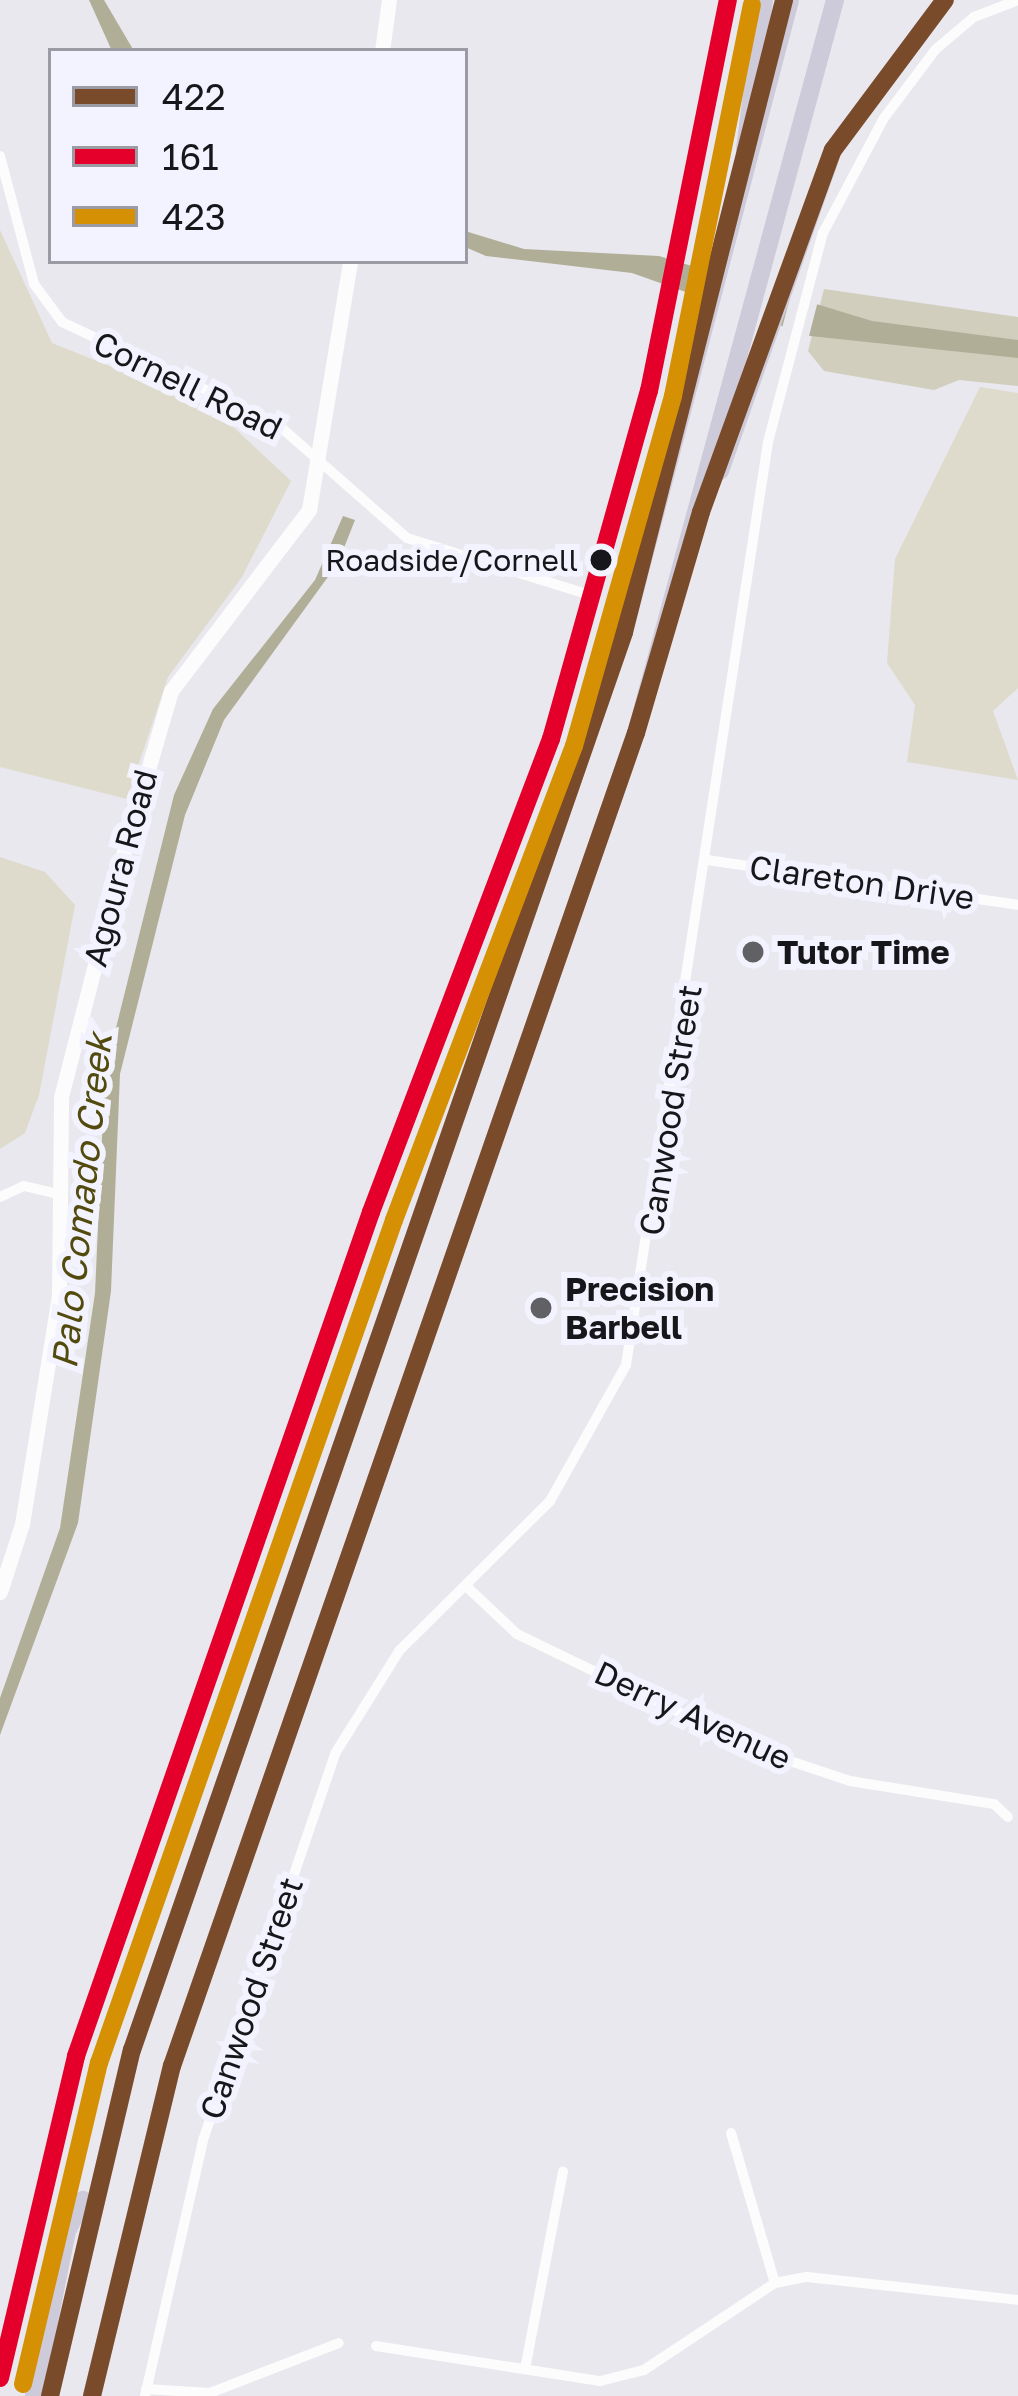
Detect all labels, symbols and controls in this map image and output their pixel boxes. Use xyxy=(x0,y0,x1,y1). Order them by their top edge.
legend xyxy=(48,48,468,264)
text: 422 xyxy=(162,75,226,118)
text: 161 xyxy=(162,135,219,178)
text: 423 xyxy=(162,195,226,238)
street label: Cornell Road xyxy=(87,322,289,448)
place label: Roadside/Cornell xyxy=(325,542,578,578)
marker: Roadside/Cornell xyxy=(590,549,612,571)
street label: Agoura Road xyxy=(75,765,165,971)
street label: Clareton Drive xyxy=(747,847,977,917)
place label: Tutor Time xyxy=(777,932,950,972)
marker: Tutor Time xyxy=(740,939,766,965)
street label: Canwood Street xyxy=(631,982,709,1238)
water label: Palo Comado Creek xyxy=(42,1031,120,1371)
place label: Precision Barbell xyxy=(565,1269,714,1347)
marker: Precision Barbell xyxy=(528,1295,554,1321)
street label: Derry Avenue xyxy=(588,1652,798,1778)
street label: Canwood Street xyxy=(191,1872,311,2124)

